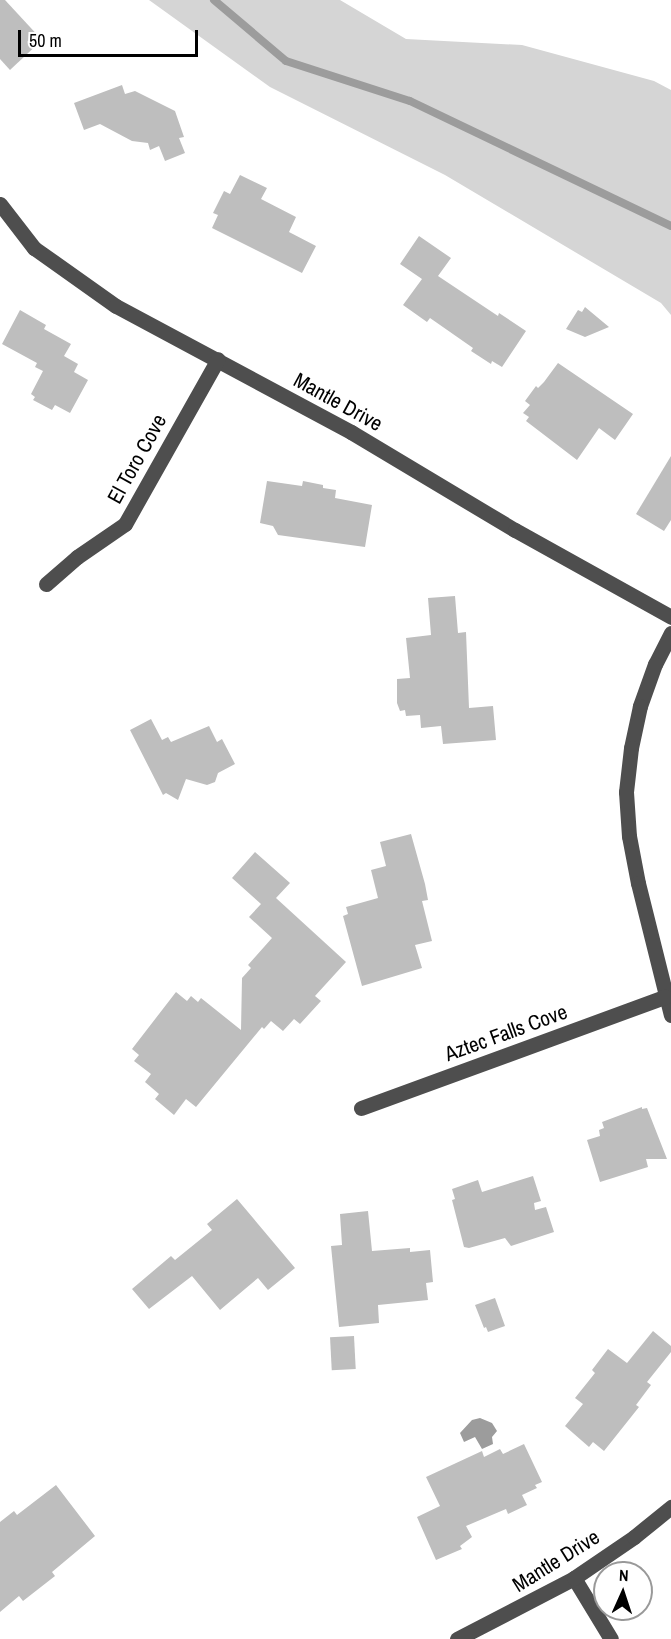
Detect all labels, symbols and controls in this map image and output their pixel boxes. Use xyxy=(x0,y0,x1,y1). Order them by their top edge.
scale bar xyxy=(21,18,201,56)
text: 50 m xyxy=(29,28,62,53)
street label: Mantle Drive xyxy=(289,367,387,437)
street label: El Toro Cove xyxy=(102,410,172,508)
street label: Aztec Falls Cove xyxy=(441,999,571,1067)
street label: Mantle Drive xyxy=(508,1524,604,1598)
north arrow xyxy=(593,1561,653,1621)
text: N xyxy=(619,1564,629,1586)

